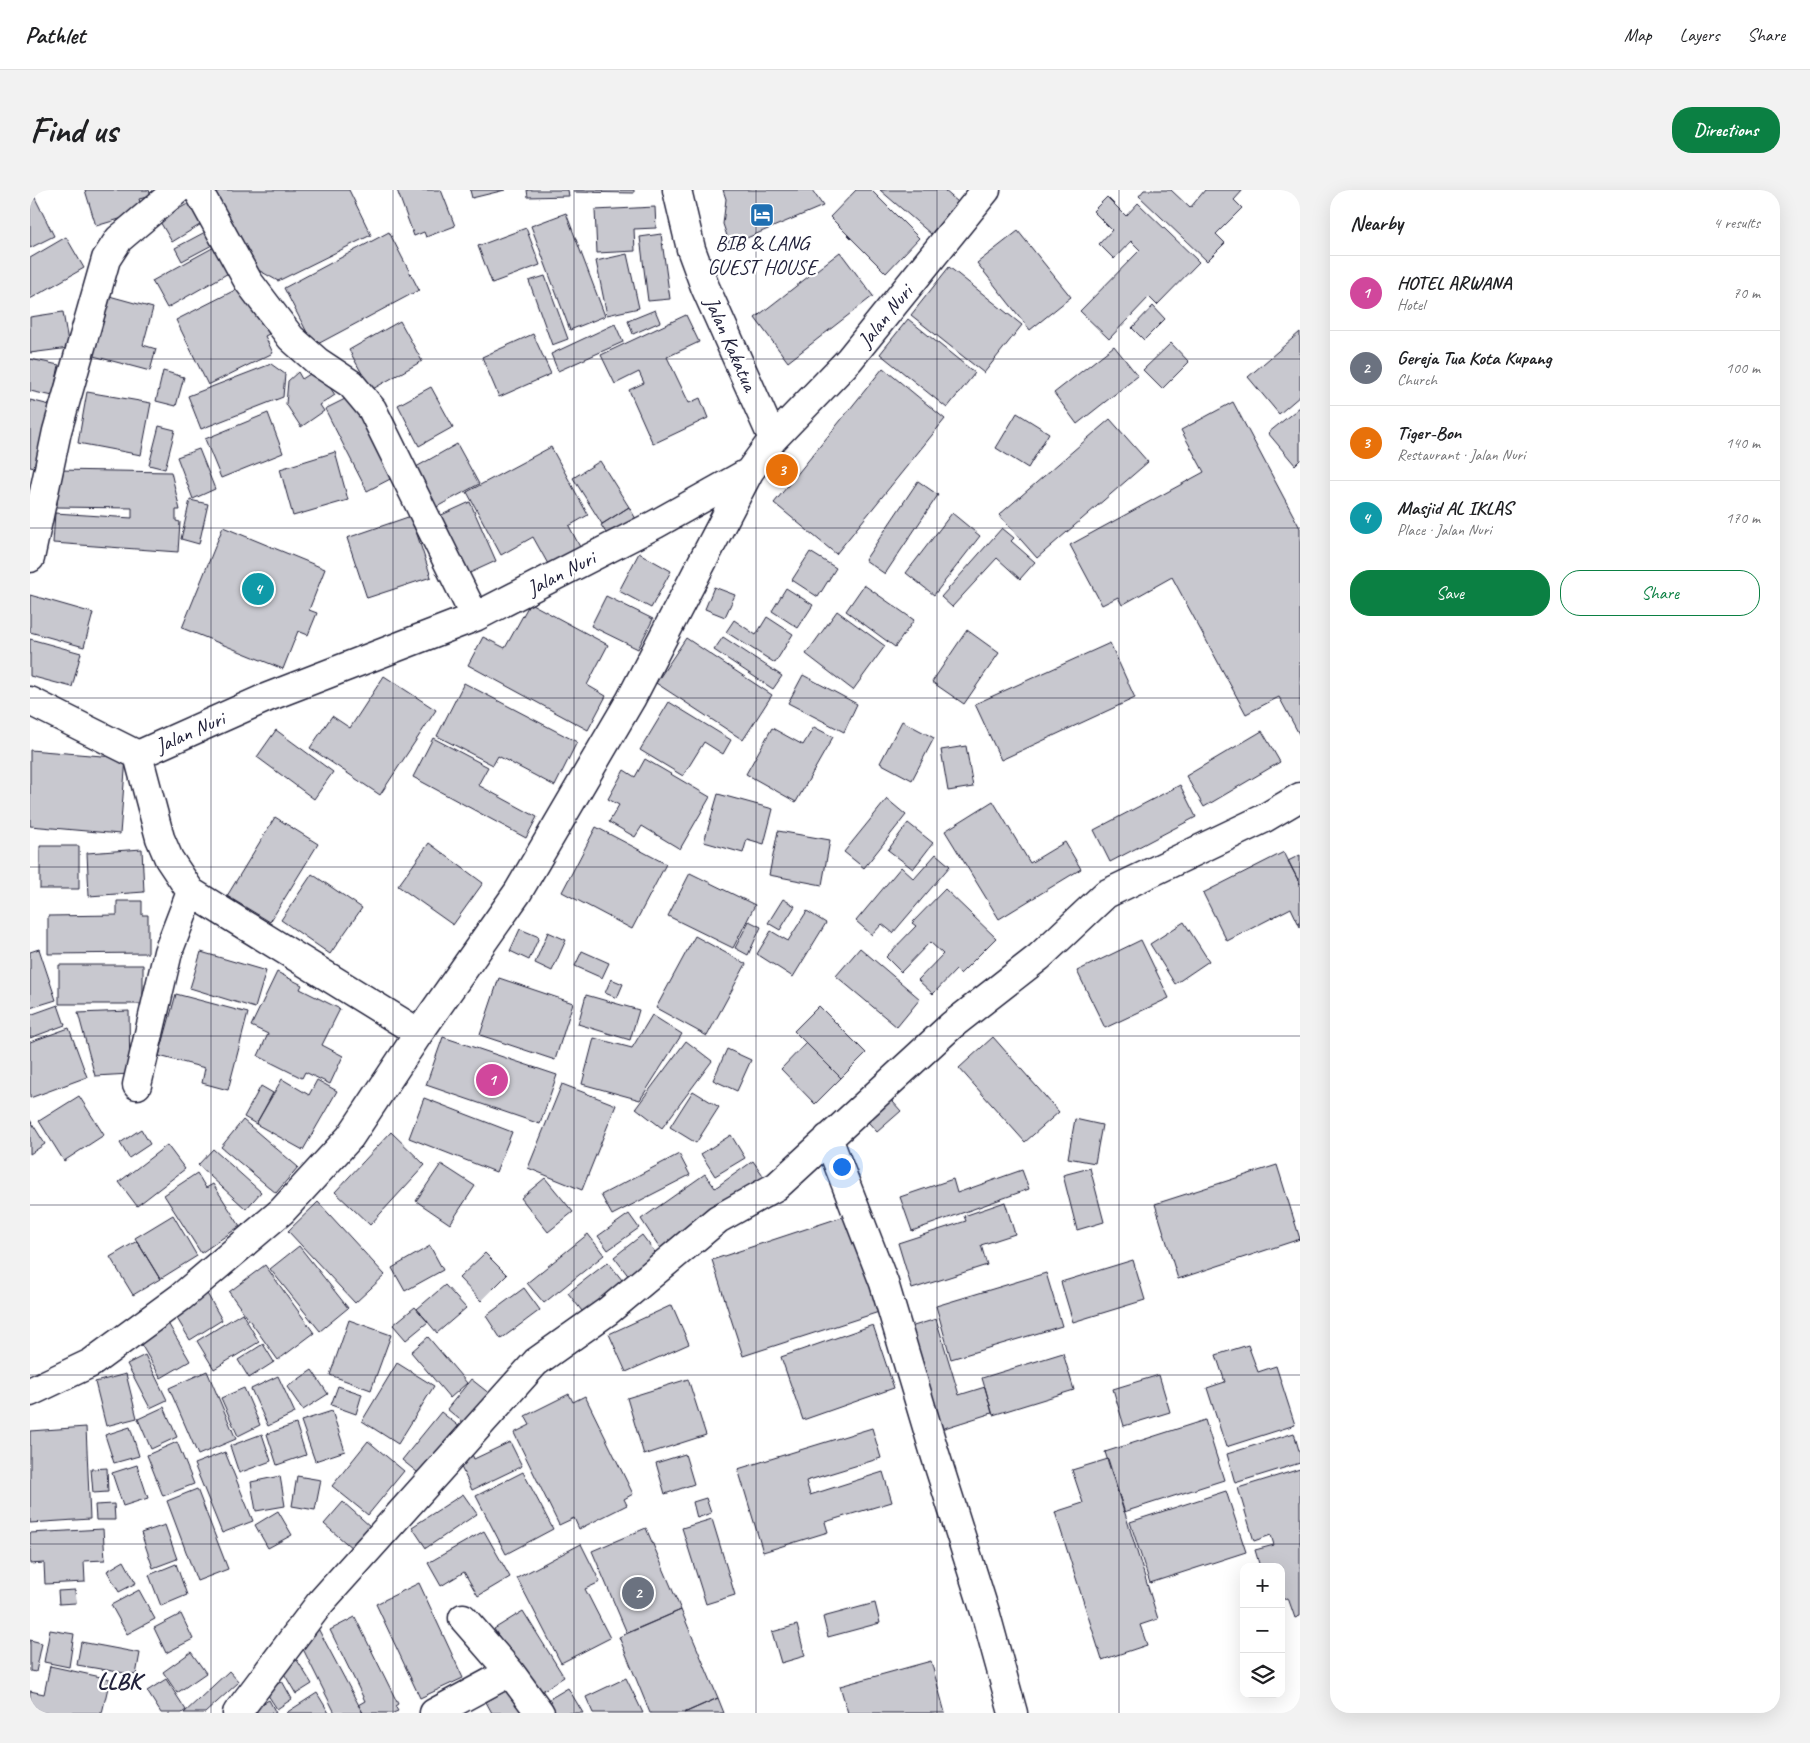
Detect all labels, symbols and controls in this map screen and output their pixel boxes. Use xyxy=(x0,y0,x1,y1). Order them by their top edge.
text: Pathlet xyxy=(25,20,85,50)
text: Map xyxy=(1624,24,1652,46)
text: Layers xyxy=(1680,24,1719,46)
text: Share xyxy=(1747,24,1785,46)
button: Directions xyxy=(1672,107,1780,153)
text: Find us xyxy=(30,108,117,153)
hotel icon: BIB & LANG GUEST HOUSE xyxy=(749,202,775,228)
text: Nearby xyxy=(1350,210,1403,236)
text: 4 results xyxy=(1713,213,1760,233)
place label: BIB & LANG GUEST HOUSE xyxy=(708,230,819,280)
text: HOTEL ARWANA xyxy=(1397,271,1511,295)
street label: Jalan Nuri xyxy=(851,277,920,353)
text: 1 xyxy=(1362,283,1370,303)
text: 70 m xyxy=(1733,283,1760,303)
street label: Jalan Kakatua xyxy=(698,292,764,397)
text: Hotel xyxy=(1397,295,1425,315)
text: Gereja Tua Kota Kupang xyxy=(1397,346,1552,370)
text: 2 xyxy=(1362,358,1370,378)
text: 100 m xyxy=(1726,358,1760,378)
text: Church xyxy=(1397,370,1437,390)
text: Tiger-Bon xyxy=(1397,421,1461,445)
text: 3 xyxy=(1362,433,1370,453)
text: 140 m xyxy=(1726,433,1760,453)
text: Restaurant · Jalan Nuri xyxy=(1397,445,1525,465)
pin: 3 xyxy=(766,451,798,489)
text: Masjid AL IKLAS xyxy=(1397,496,1512,520)
text: 4 xyxy=(1362,508,1370,528)
text: 170 m xyxy=(1726,508,1760,528)
text: Place · Jalan Nuri xyxy=(1397,520,1491,540)
street label: Jalan Nuri xyxy=(522,543,602,602)
pin: 4 xyxy=(242,570,274,608)
button: Save xyxy=(1350,570,1550,616)
button: Share xyxy=(1560,570,1760,616)
street label: Jalan Nuri xyxy=(150,704,231,759)
pin: 1 xyxy=(476,1061,508,1099)
your location xyxy=(829,1154,855,1180)
map controls xyxy=(1240,1563,1285,1698)
button: + xyxy=(1240,1563,1285,1608)
pin: 2 xyxy=(622,1574,654,1612)
button: − xyxy=(1240,1608,1285,1653)
button: layers xyxy=(1240,1653,1285,1698)
district label: LLBK xyxy=(97,1666,146,1696)

